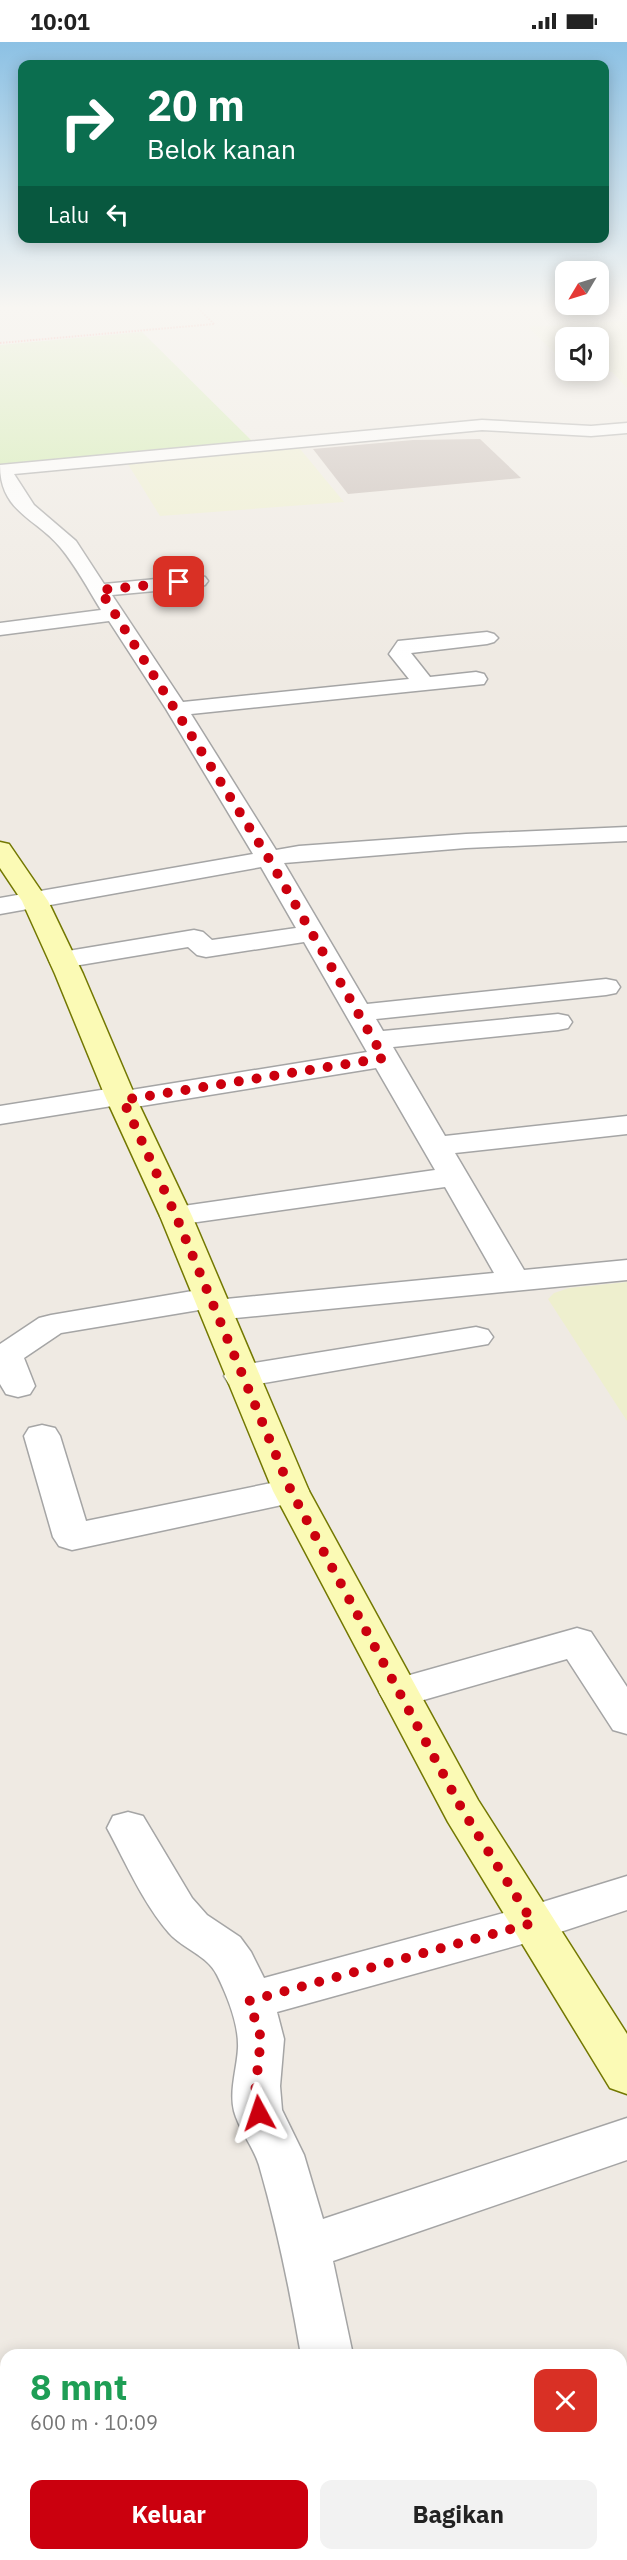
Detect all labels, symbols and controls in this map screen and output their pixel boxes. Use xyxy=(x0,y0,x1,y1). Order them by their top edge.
text: 10:01 xyxy=(30,7,90,36)
text: 20 m xyxy=(147,78,245,133)
icon: right xyxy=(48,84,126,162)
text: Belok kanan xyxy=(147,131,296,166)
icon: left xyxy=(101,198,134,231)
text: Lalu xyxy=(48,200,89,229)
north arrow xyxy=(555,261,609,315)
map controls xyxy=(555,261,609,381)
button: sound xyxy=(555,327,609,381)
pin xyxy=(153,556,204,607)
icon: arrive xyxy=(162,565,195,598)
position arrow xyxy=(227,2081,291,2145)
text: 8 mnt xyxy=(30,2363,128,2410)
button: close xyxy=(534,2369,597,2432)
text: 600 m · 10:09 xyxy=(30,2409,158,2436)
button: Keluar xyxy=(30,2480,308,2549)
button: Bagikan xyxy=(320,2480,597,2549)

